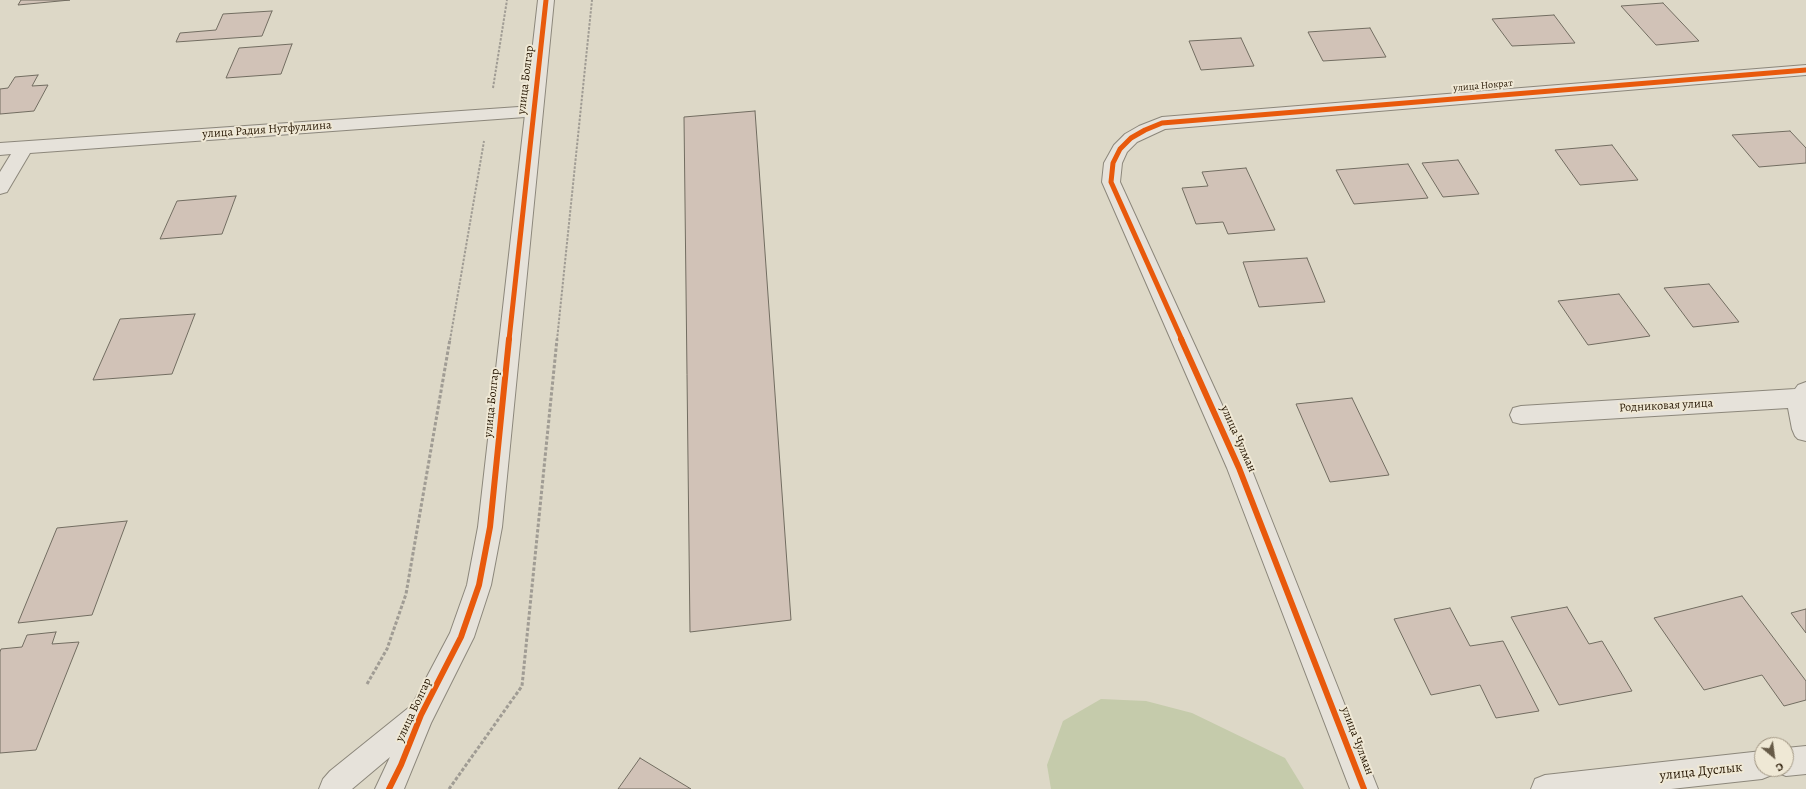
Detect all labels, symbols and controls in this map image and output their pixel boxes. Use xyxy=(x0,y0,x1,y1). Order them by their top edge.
street label: улица Болгар xyxy=(515,45,537,115)
street label: улица Нократ xyxy=(1453,77,1513,95)
street label: улица Радия Нутфуллина xyxy=(202,118,332,142)
street label: улица Болгар xyxy=(481,368,503,438)
street label: Родниковая улица xyxy=(1619,396,1713,416)
street label: улица Чулман xyxy=(1217,403,1259,475)
street label: улица Болгар xyxy=(393,676,435,744)
street label: улица Чулман xyxy=(1337,705,1377,777)
north arrow xyxy=(1754,737,1794,777)
street label: улица Дуслык xyxy=(1659,759,1743,785)
text: С xyxy=(1773,759,1786,775)

